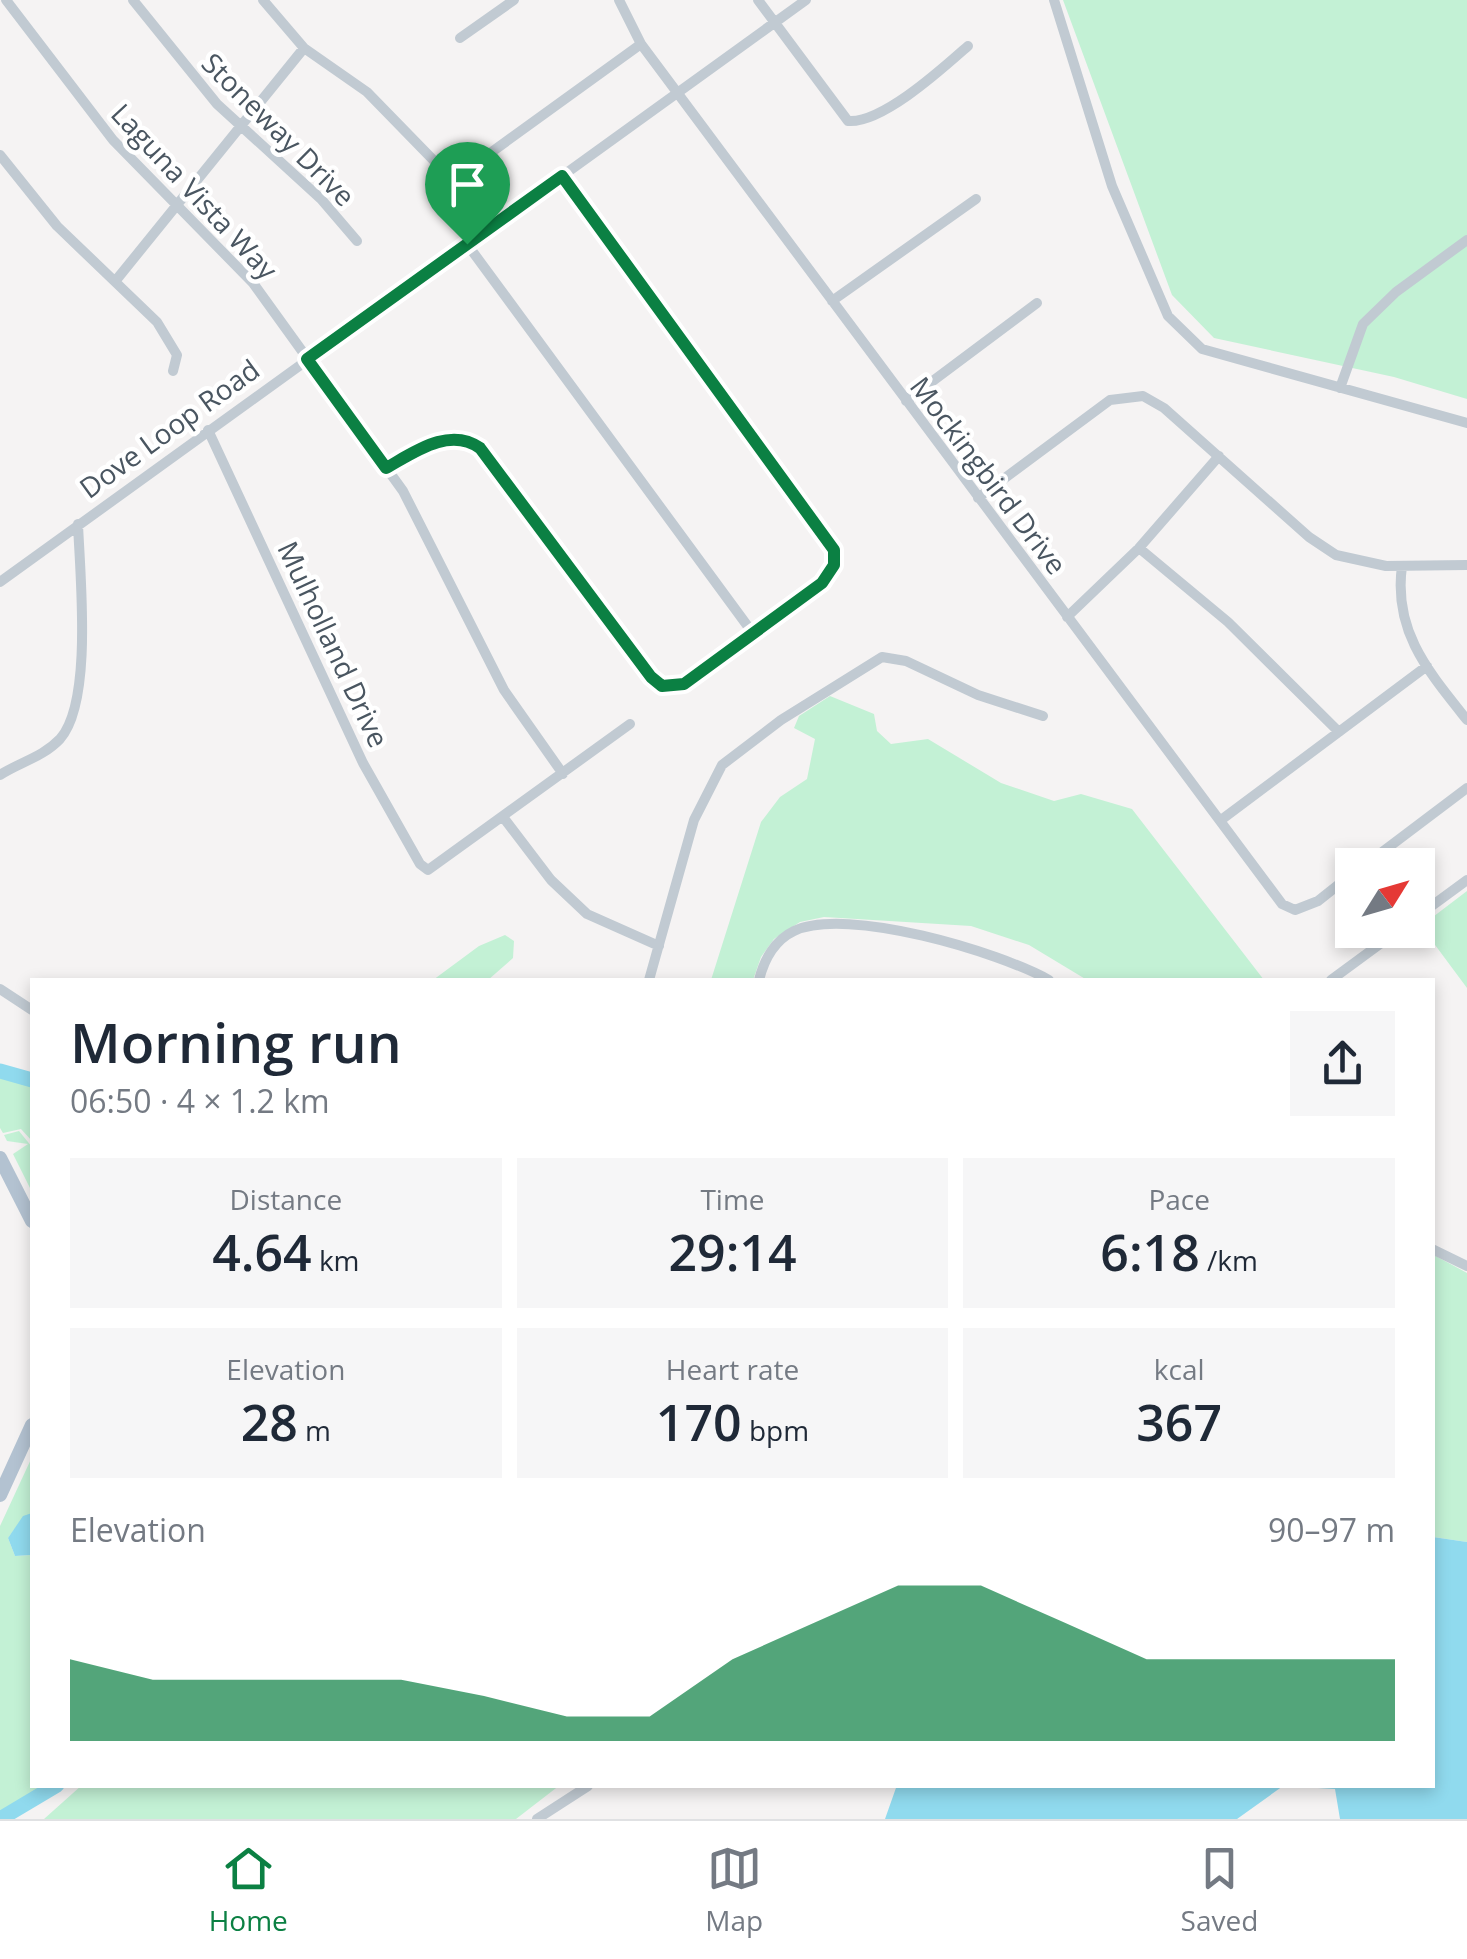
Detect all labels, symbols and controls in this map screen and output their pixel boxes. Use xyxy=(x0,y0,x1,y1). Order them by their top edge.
street label: Stoneway Drive xyxy=(194,44,364,214)
street label: Laguna Vista Way xyxy=(103,95,287,288)
pin xyxy=(425,142,510,245)
icon: arrive xyxy=(440,157,495,212)
street label: Dove Loop Road xyxy=(71,350,267,506)
street label: Mockingbird Drive xyxy=(902,368,1076,582)
street label: Mulholland Drive xyxy=(270,535,398,753)
north arrow xyxy=(1335,848,1435,948)
map controls xyxy=(1335,848,1435,948)
text: Morning run xyxy=(70,1004,402,1079)
button: share xyxy=(1290,1011,1395,1116)
text: 06:50 · 4 × 1.2 km xyxy=(70,1079,330,1122)
text: Distance xyxy=(230,1180,342,1218)
text: Time xyxy=(700,1180,765,1218)
text: Pace xyxy=(1148,1180,1210,1218)
text: 4.64 xyxy=(212,1218,312,1286)
text: 29:14 xyxy=(668,1218,797,1286)
text: 6:18 xyxy=(1100,1218,1200,1286)
text: km xyxy=(312,1241,360,1279)
text: /km xyxy=(1200,1241,1258,1279)
text: Elevation xyxy=(226,1350,345,1388)
text: Heart rate xyxy=(666,1350,799,1388)
text: kcal xyxy=(1154,1350,1205,1388)
text: 28 xyxy=(241,1388,298,1456)
text: 170 xyxy=(656,1388,742,1456)
text: 367 xyxy=(1136,1388,1222,1456)
text: m xyxy=(298,1411,331,1449)
text: bpm xyxy=(742,1411,809,1449)
text: Elevation xyxy=(70,1508,206,1551)
text: 90–97 m xyxy=(1268,1508,1395,1551)
tab: Home xyxy=(209,1841,288,1939)
tab: Map xyxy=(705,1841,763,1939)
tab: Saved xyxy=(1181,1841,1258,1939)

